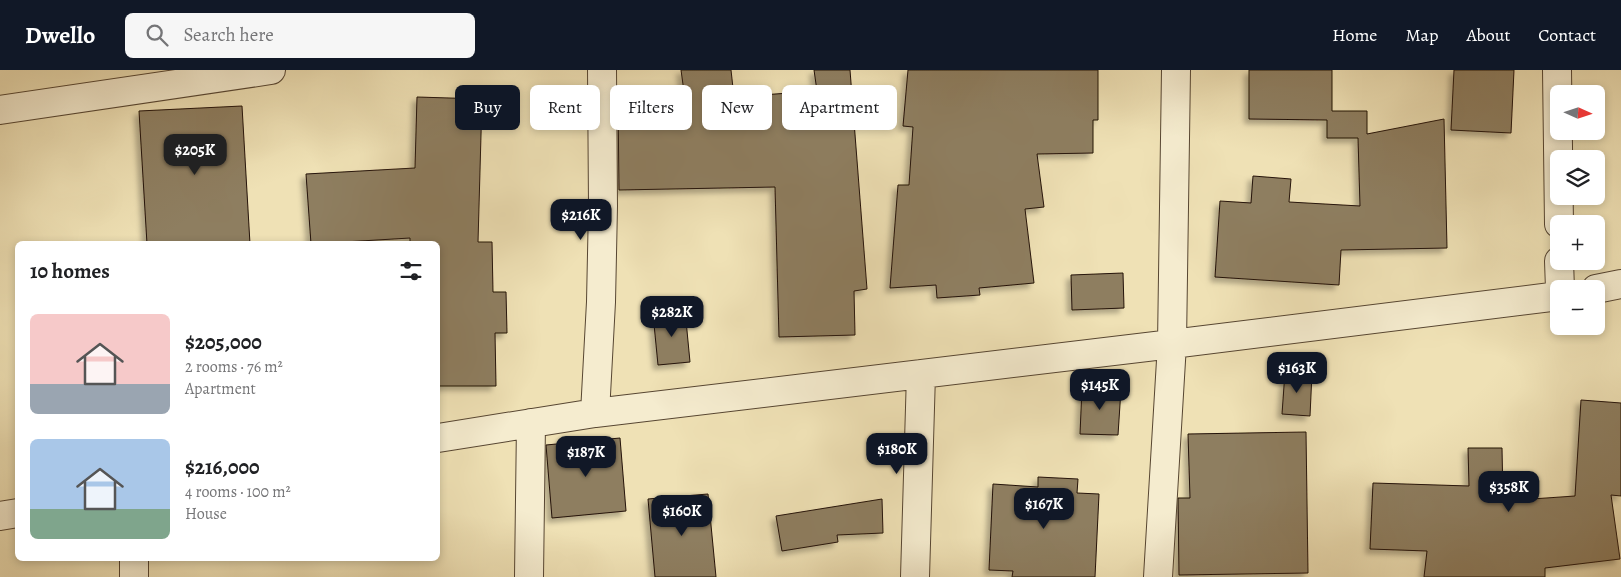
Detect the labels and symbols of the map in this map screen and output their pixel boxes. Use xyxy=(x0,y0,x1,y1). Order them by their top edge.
north arrow xyxy=(1550,85,1605,140)
pin: $205K xyxy=(160,134,230,176)
pin: $216K xyxy=(546,198,616,241)
pin: $282K xyxy=(637,296,707,338)
pin: $163K xyxy=(1262,352,1332,394)
pin: $145K xyxy=(1065,368,1135,411)
pin: $180K xyxy=(862,432,932,475)
pin: $187K xyxy=(551,436,621,478)
pin: $358K xyxy=(1474,470,1544,513)
pin: $167K xyxy=(1009,488,1079,530)
pin: $160K xyxy=(647,494,717,537)

